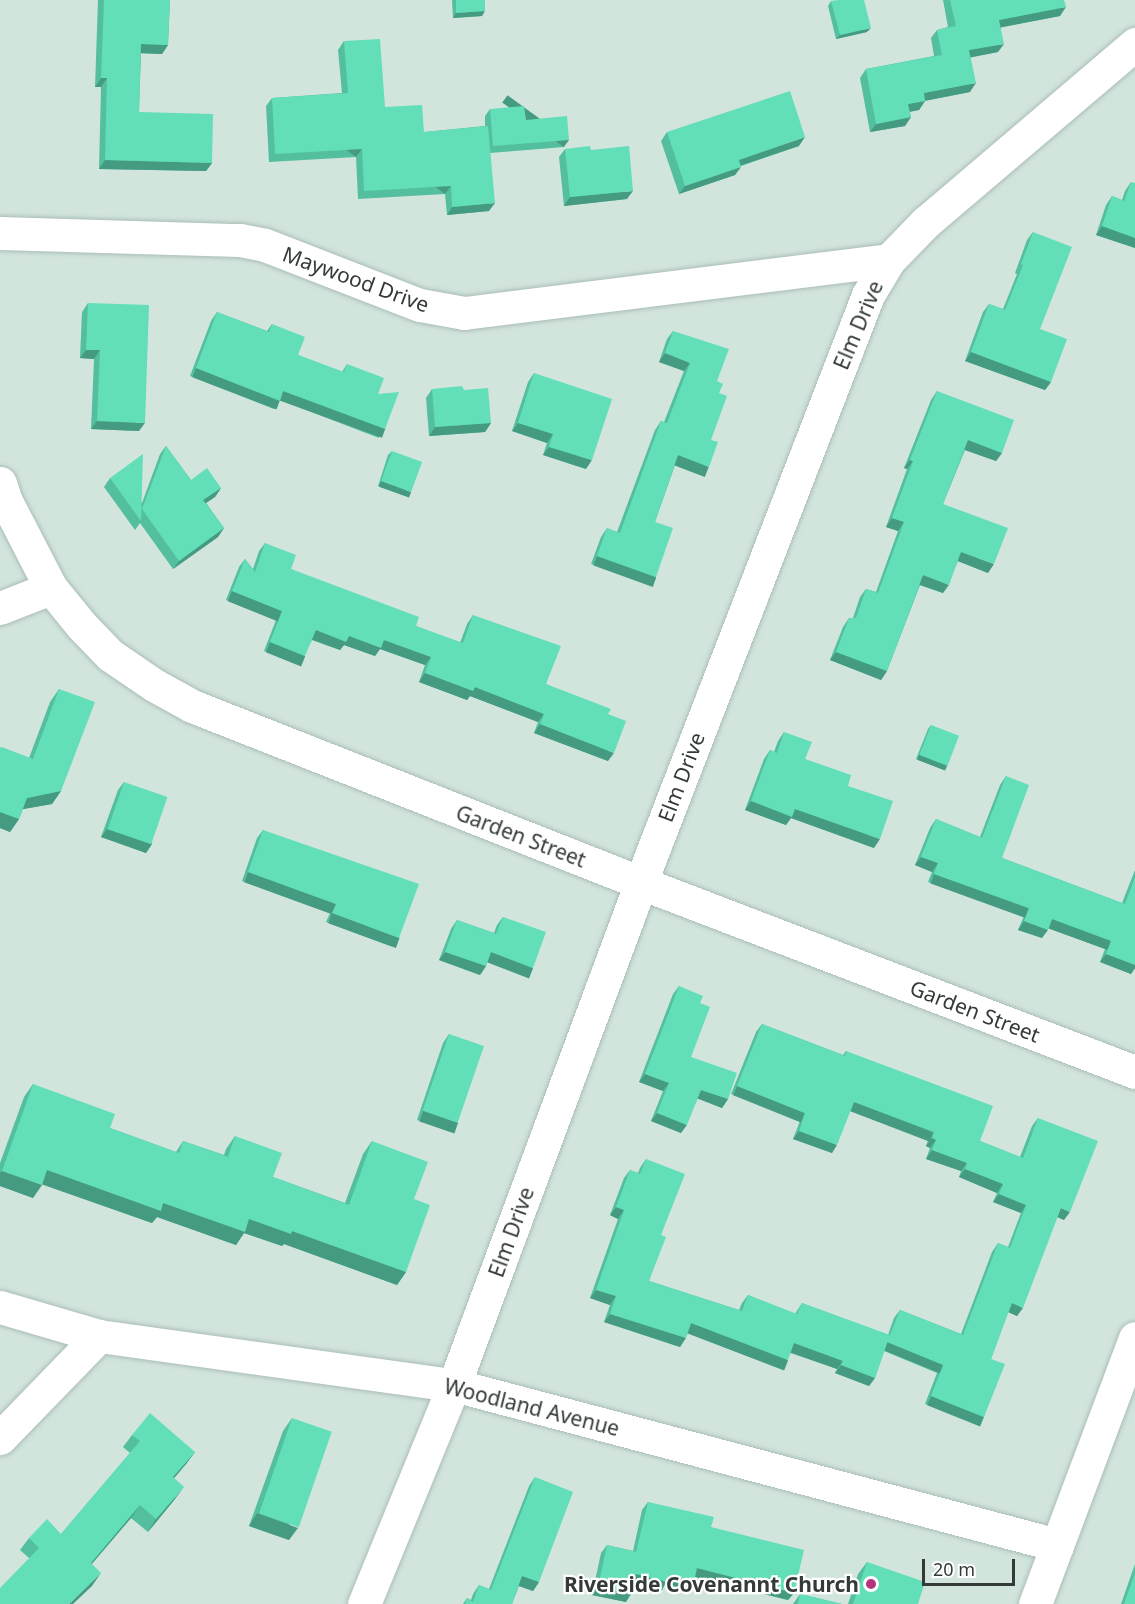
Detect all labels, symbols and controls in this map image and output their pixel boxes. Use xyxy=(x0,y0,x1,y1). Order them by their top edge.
street label: Maywood Drive xyxy=(279,241,433,317)
street label: Elm Drive xyxy=(828,277,888,373)
street label: Elm Drive xyxy=(652,729,710,825)
street label: Garden Street xyxy=(452,800,590,872)
street label: Garden Street xyxy=(906,975,1044,1047)
street label: Elm Drive xyxy=(483,1183,539,1281)
street label: Woodland Avenue xyxy=(442,1373,622,1441)
scale bar xyxy=(925,1547,1018,1585)
text: 20 m xyxy=(933,1557,975,1581)
place label: Riverside Covenannt Church xyxy=(564,1571,859,1597)
marker: Riverside Covenannt Church xyxy=(864,1577,878,1591)

